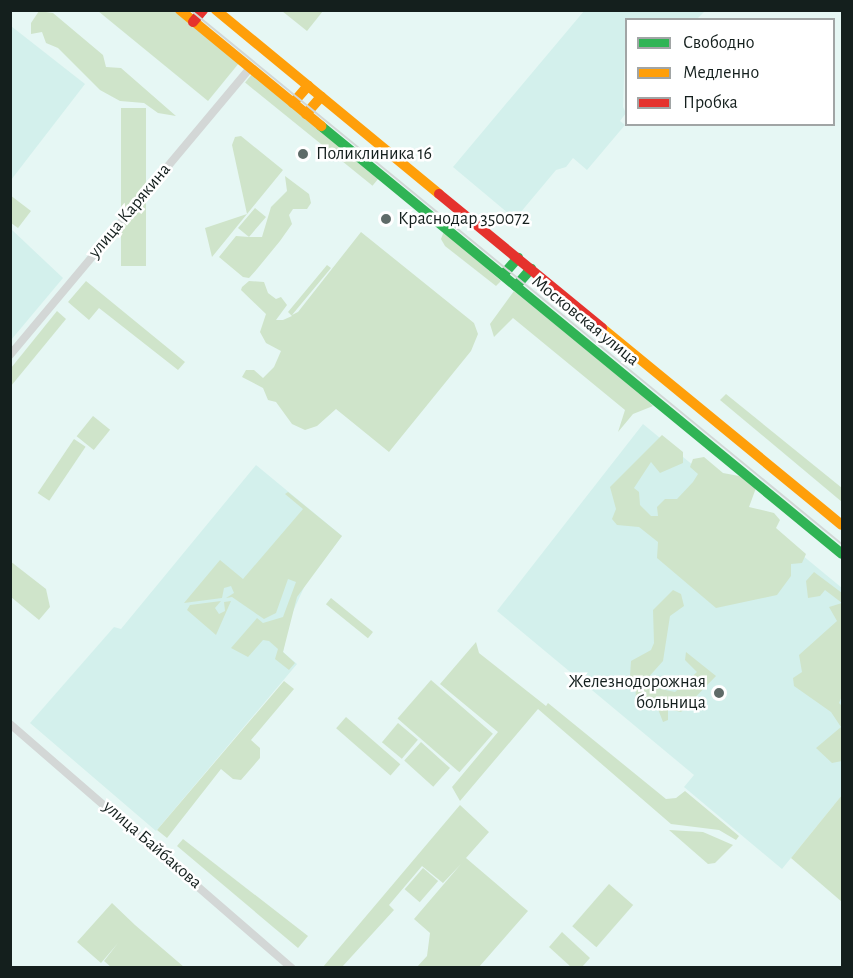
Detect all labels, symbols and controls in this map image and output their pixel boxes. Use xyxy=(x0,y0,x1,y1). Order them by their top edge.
legend xyxy=(625,18,835,126)
text: Свободно xyxy=(683,34,755,52)
text: Медленно xyxy=(683,64,759,82)
text: Пробка xyxy=(683,94,738,112)
place label: Поликлиника 16 xyxy=(316,143,432,165)
marker: Поликлиника 16 xyxy=(294,145,312,163)
street label: улица Карякина xyxy=(84,159,176,263)
place label: Краснодар 350072 xyxy=(398,208,530,230)
marker: Краснодар 350072 xyxy=(379,212,393,226)
street label: Московская улица xyxy=(527,271,643,371)
place label: Железнодорожная больница xyxy=(568,672,706,714)
marker: Железнодорожная больница xyxy=(710,684,728,702)
street label: улица Байбакова xyxy=(98,796,206,894)

